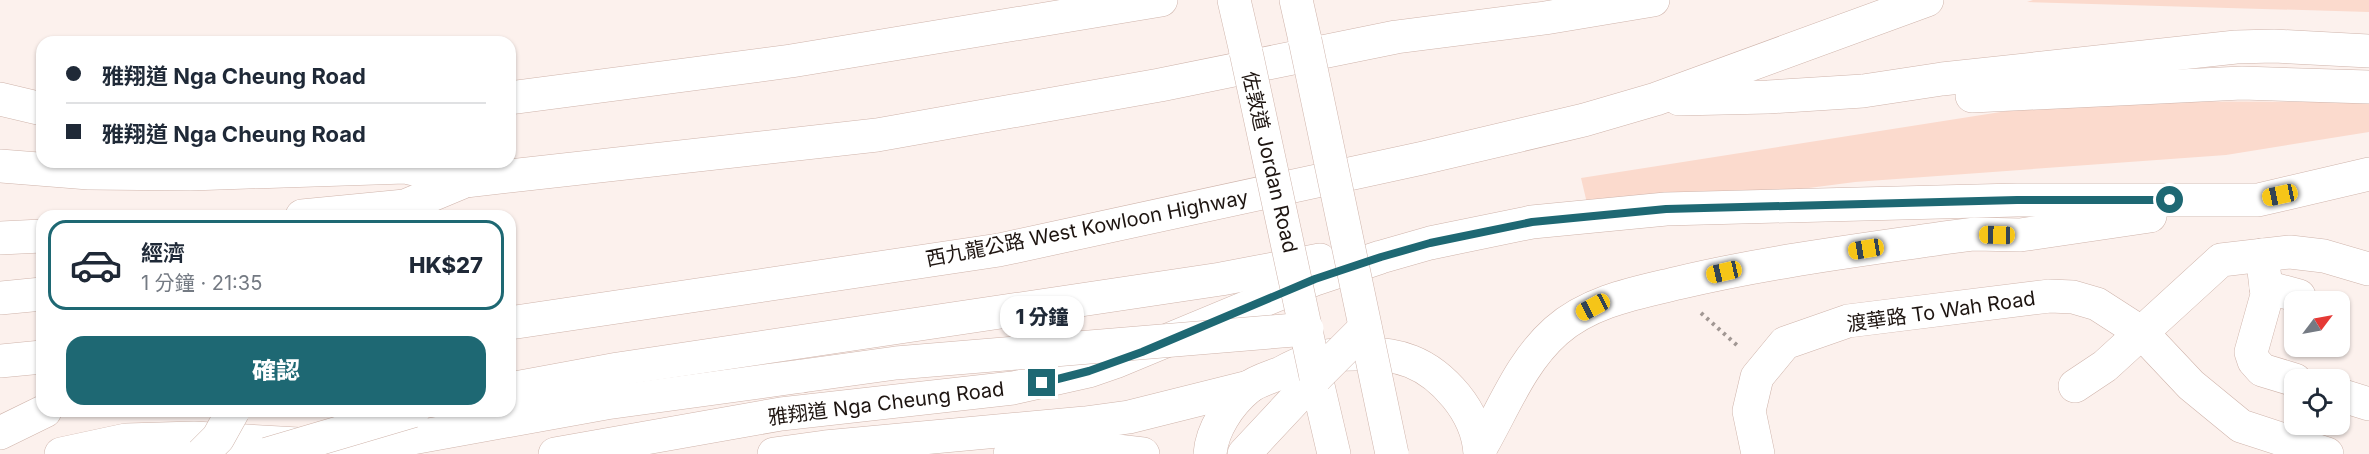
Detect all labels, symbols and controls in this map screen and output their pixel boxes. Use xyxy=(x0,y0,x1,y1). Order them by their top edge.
text: 雅翔道 Nga Cheung Road xyxy=(102,63,366,89)
street label: 佐敦道 Jordan Road xyxy=(1237,69,1303,255)
text: 雅翔道 Nga Cheung Road xyxy=(102,121,366,147)
car xyxy=(2261,182,2299,208)
street label: 西九龍公路 West Kowloon Highway xyxy=(924,185,1250,271)
route start xyxy=(2156,186,2183,213)
car xyxy=(1979,226,2015,244)
car xyxy=(1847,237,1885,261)
icon: car xyxy=(69,238,123,292)
text: 經濟 xyxy=(141,240,185,266)
text: HK$27 xyxy=(409,252,483,278)
car xyxy=(1704,259,1744,285)
text: 1 分鐘 · 21:35 xyxy=(141,271,262,295)
street label: 渡華路 To Wah Road xyxy=(1845,286,2037,336)
car xyxy=(1573,291,1613,323)
north arrow xyxy=(2284,291,2350,357)
map controls xyxy=(2284,291,2350,435)
callout: 1 分鐘 xyxy=(1000,296,1084,338)
text: 1 分鐘 xyxy=(1015,305,1069,329)
button: 確認 xyxy=(66,336,486,405)
route end xyxy=(1028,369,1055,396)
button: locate xyxy=(2284,369,2350,435)
street label: 雅翔道 Nga Cheung Road xyxy=(767,377,1005,429)

